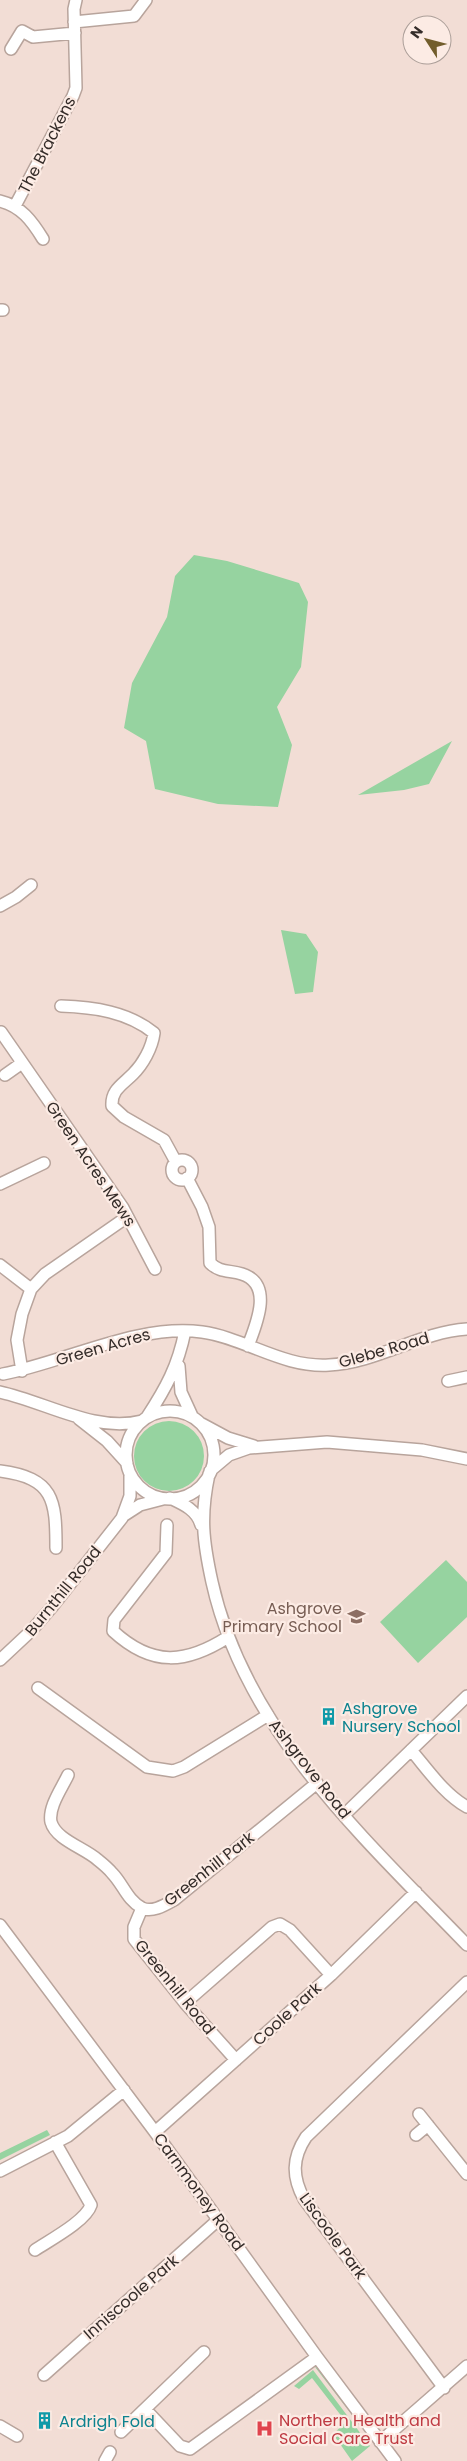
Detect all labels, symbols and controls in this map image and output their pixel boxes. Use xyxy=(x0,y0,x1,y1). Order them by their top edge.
north arrow xyxy=(402,15,452,65)
text: N xyxy=(405,22,428,42)
street label: The Brackens xyxy=(13,92,81,198)
street label: Green Acres Mews xyxy=(40,1097,142,1231)
street label: Green Acres xyxy=(53,1323,153,1371)
street label: Glebe Road xyxy=(336,1326,432,1374)
street label: Burnthill Road xyxy=(19,1541,107,1641)
place label: Ashgrove Primary School xyxy=(223,1597,342,1638)
school or university icon: Ashgrove Primary School xyxy=(346,1607,366,1627)
place label: Ashgrove Nursery School xyxy=(342,1697,461,1738)
building icon: Ashgrove Nursery School xyxy=(318,1707,338,1727)
street label: Ashgrove Road xyxy=(264,1714,356,1824)
street label: Greenhill Park xyxy=(159,1826,260,1912)
street label: Greenhill Road xyxy=(129,1935,221,2039)
street label: Coole Park xyxy=(248,1976,327,2051)
street label: Carnmoney Road xyxy=(148,2128,250,2256)
street label: Liscoole Park xyxy=(294,2188,373,2285)
street label: Inniscoole Park xyxy=(78,2249,184,2345)
place label: Northern Health and Social Care Trust xyxy=(279,2409,441,2450)
place label: Ardrigh Fold xyxy=(59,2410,155,2433)
building icon: Ardrigh Fold xyxy=(35,2411,55,2431)
hospital icon: Northern Health and Social Care Trust xyxy=(255,2419,275,2439)

